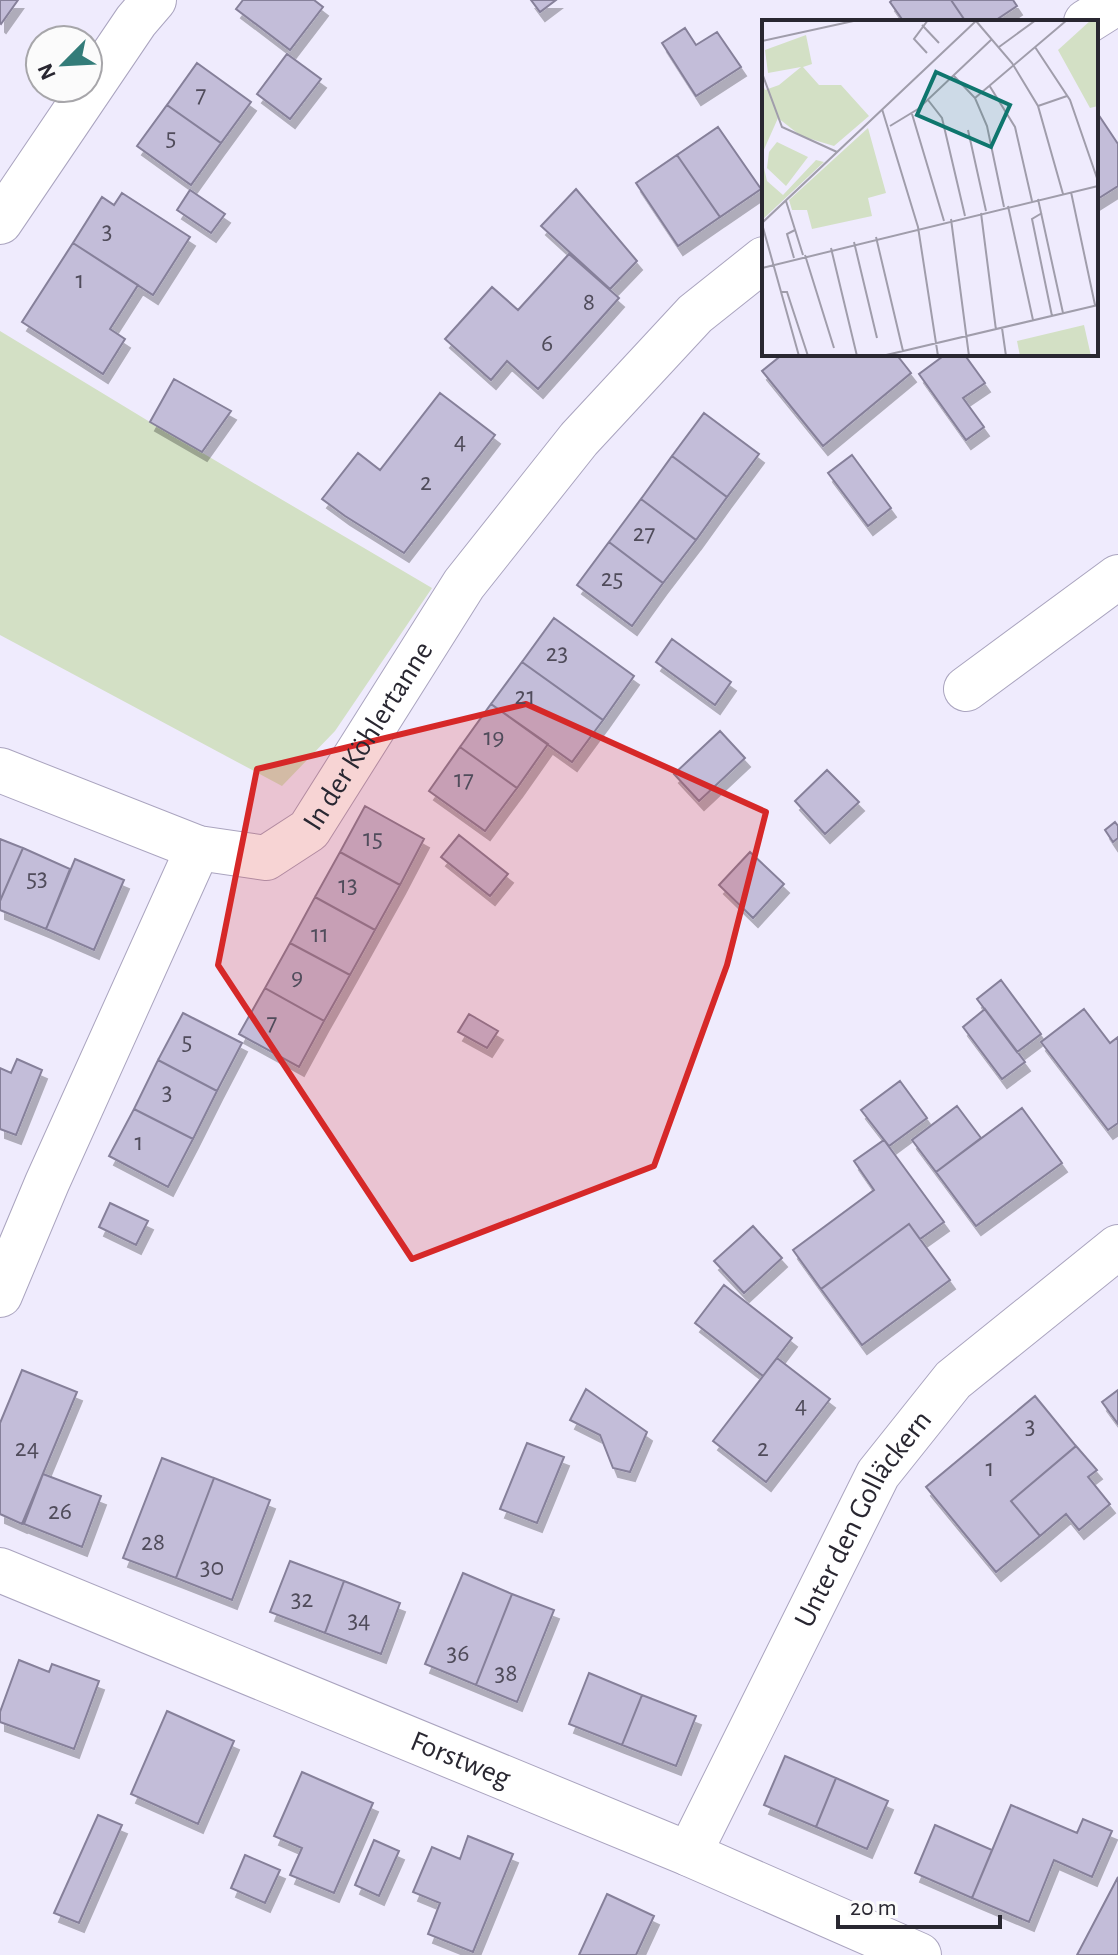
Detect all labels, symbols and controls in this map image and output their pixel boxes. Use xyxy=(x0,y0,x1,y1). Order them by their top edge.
inset map xyxy=(762,20,1098,356)
north arrow xyxy=(24,24,104,104)
text: N xyxy=(33,60,60,83)
house number: 7 xyxy=(196,81,207,107)
house number: 5 xyxy=(166,124,176,150)
house number: 3 xyxy=(102,218,112,244)
house number: 1 xyxy=(76,267,84,293)
house number: 8 xyxy=(583,289,595,315)
house number: 6 xyxy=(541,330,553,356)
house number: 4 xyxy=(454,428,466,454)
house number: 2 xyxy=(420,469,432,495)
house number: 27 xyxy=(633,520,655,546)
house number: 25 xyxy=(601,565,623,591)
street label: In der Köhlertanne xyxy=(298,636,439,836)
house number: 23 xyxy=(546,640,568,666)
house number: 21 xyxy=(515,683,535,709)
house number: 19 xyxy=(483,724,505,750)
house number: 17 xyxy=(454,766,474,792)
house number: 15 xyxy=(363,825,383,851)
house number: 53 xyxy=(26,865,48,891)
house number: 13 xyxy=(338,872,358,898)
house number: 11 xyxy=(311,921,329,947)
house number: 9 xyxy=(291,964,303,990)
house number: 7 xyxy=(267,1009,278,1035)
house number: 5 xyxy=(182,1028,192,1054)
house number: 3 xyxy=(162,1079,172,1105)
house number: 1 xyxy=(135,1129,143,1155)
house number: 4 xyxy=(795,1392,807,1418)
street label: Unter den Golläckern xyxy=(789,1405,937,1632)
house number: 3 xyxy=(1025,1413,1035,1439)
house number: 24 xyxy=(15,1435,39,1461)
house number: 2 xyxy=(757,1435,769,1461)
house number: 1 xyxy=(986,1455,994,1481)
house number: 26 xyxy=(48,1498,72,1524)
house number: 28 xyxy=(141,1529,165,1555)
house number: 30 xyxy=(200,1554,224,1580)
house number: 32 xyxy=(291,1586,313,1612)
house number: 34 xyxy=(347,1607,371,1633)
house number: 36 xyxy=(447,1640,469,1666)
house number: 38 xyxy=(494,1660,518,1686)
street label: Forstweg xyxy=(406,1726,515,1794)
scale bar xyxy=(838,1879,1000,1929)
text: 20 m xyxy=(850,1896,897,1920)

